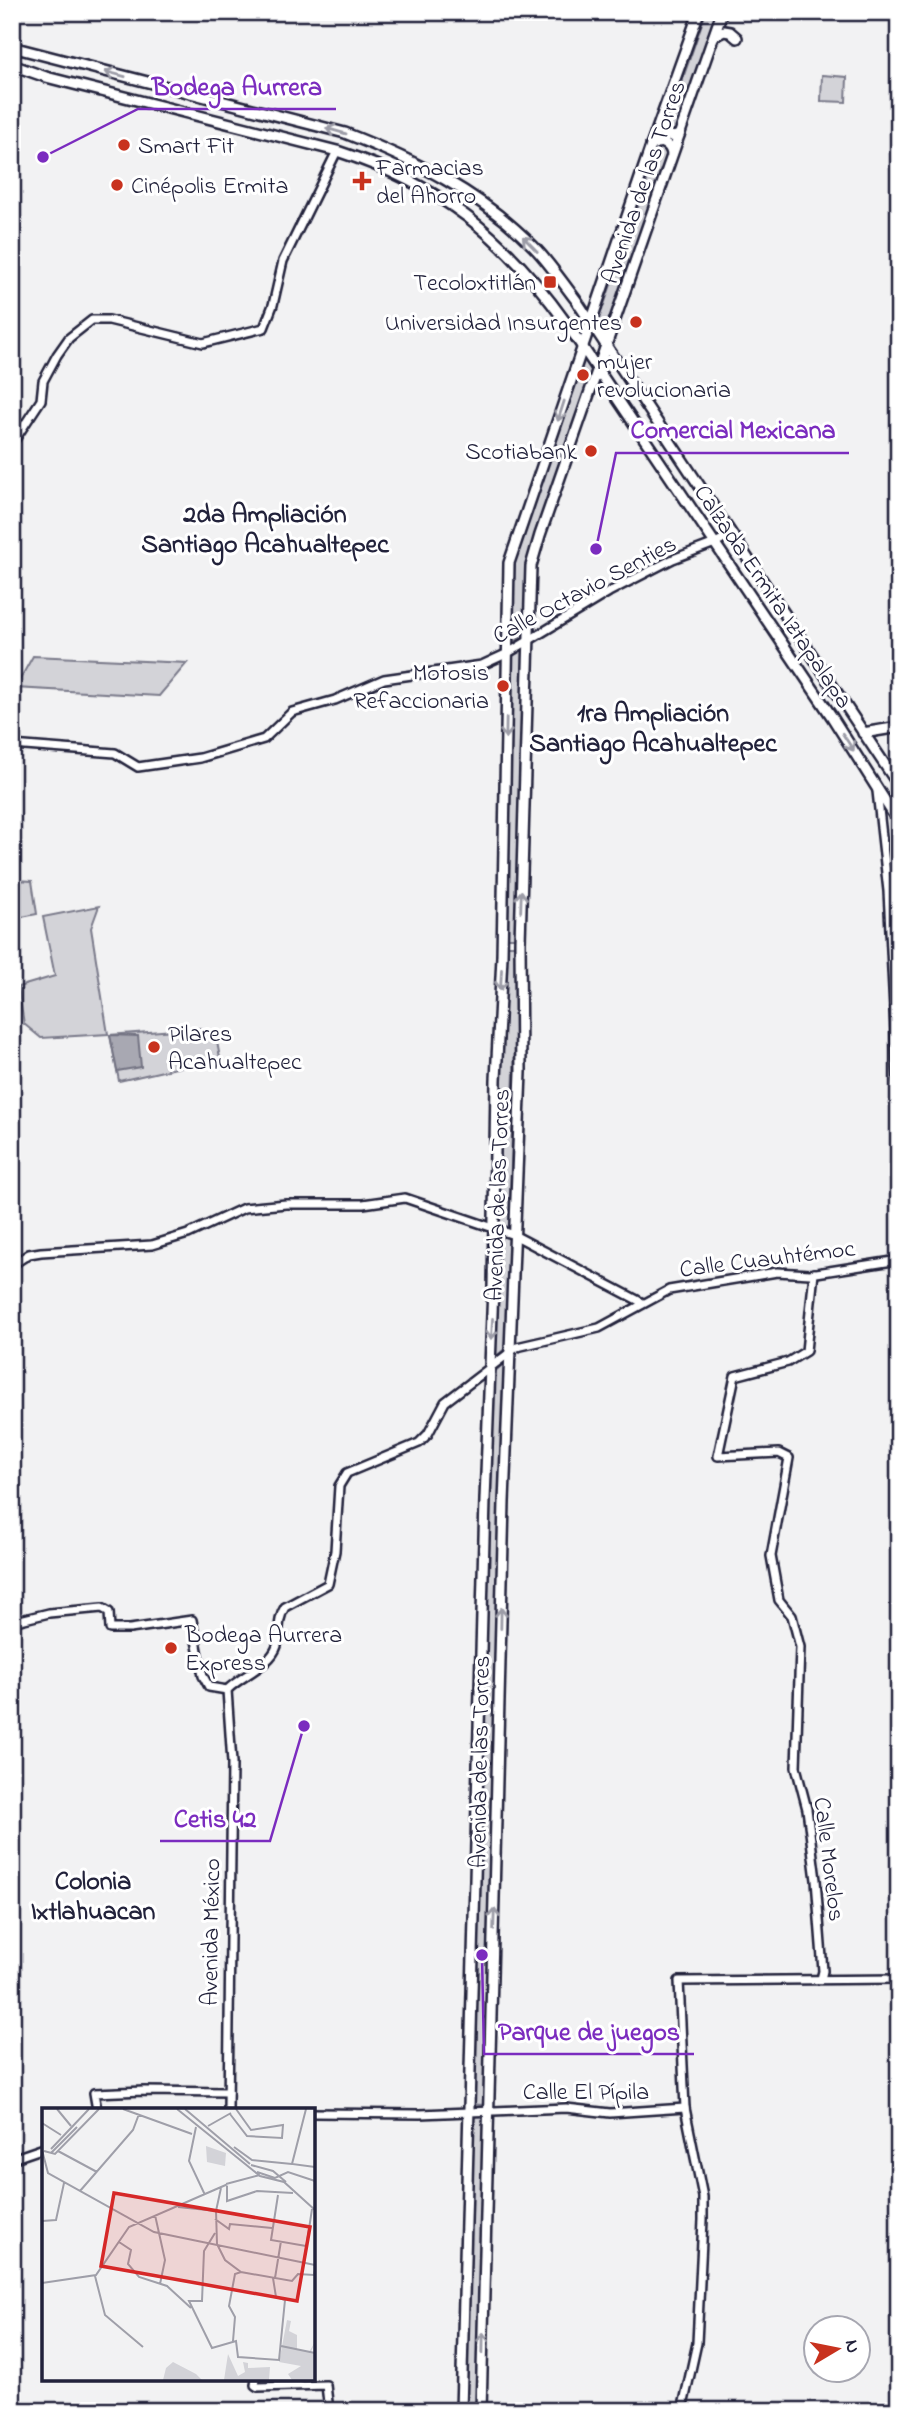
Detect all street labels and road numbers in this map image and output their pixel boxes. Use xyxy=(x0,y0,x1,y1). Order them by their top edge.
street label: Avenida de las Torres xyxy=(594,77,697,289)
street label: Calzada Ermita Iztapalapa xyxy=(684,478,860,716)
street label: Calle Octavio Senties xyxy=(487,528,683,655)
street label: Avenida de las Torres xyxy=(478,1088,521,1302)
street label: Calle Cuauhtémoc xyxy=(678,1232,857,1289)
street label: Avenida de las Torres xyxy=(462,1655,501,1869)
street label: Calle Morelos xyxy=(803,1795,853,1923)
street label: Avenida México xyxy=(194,1858,231,2006)
street label: Calle El Pípila xyxy=(523,2076,649,2111)

